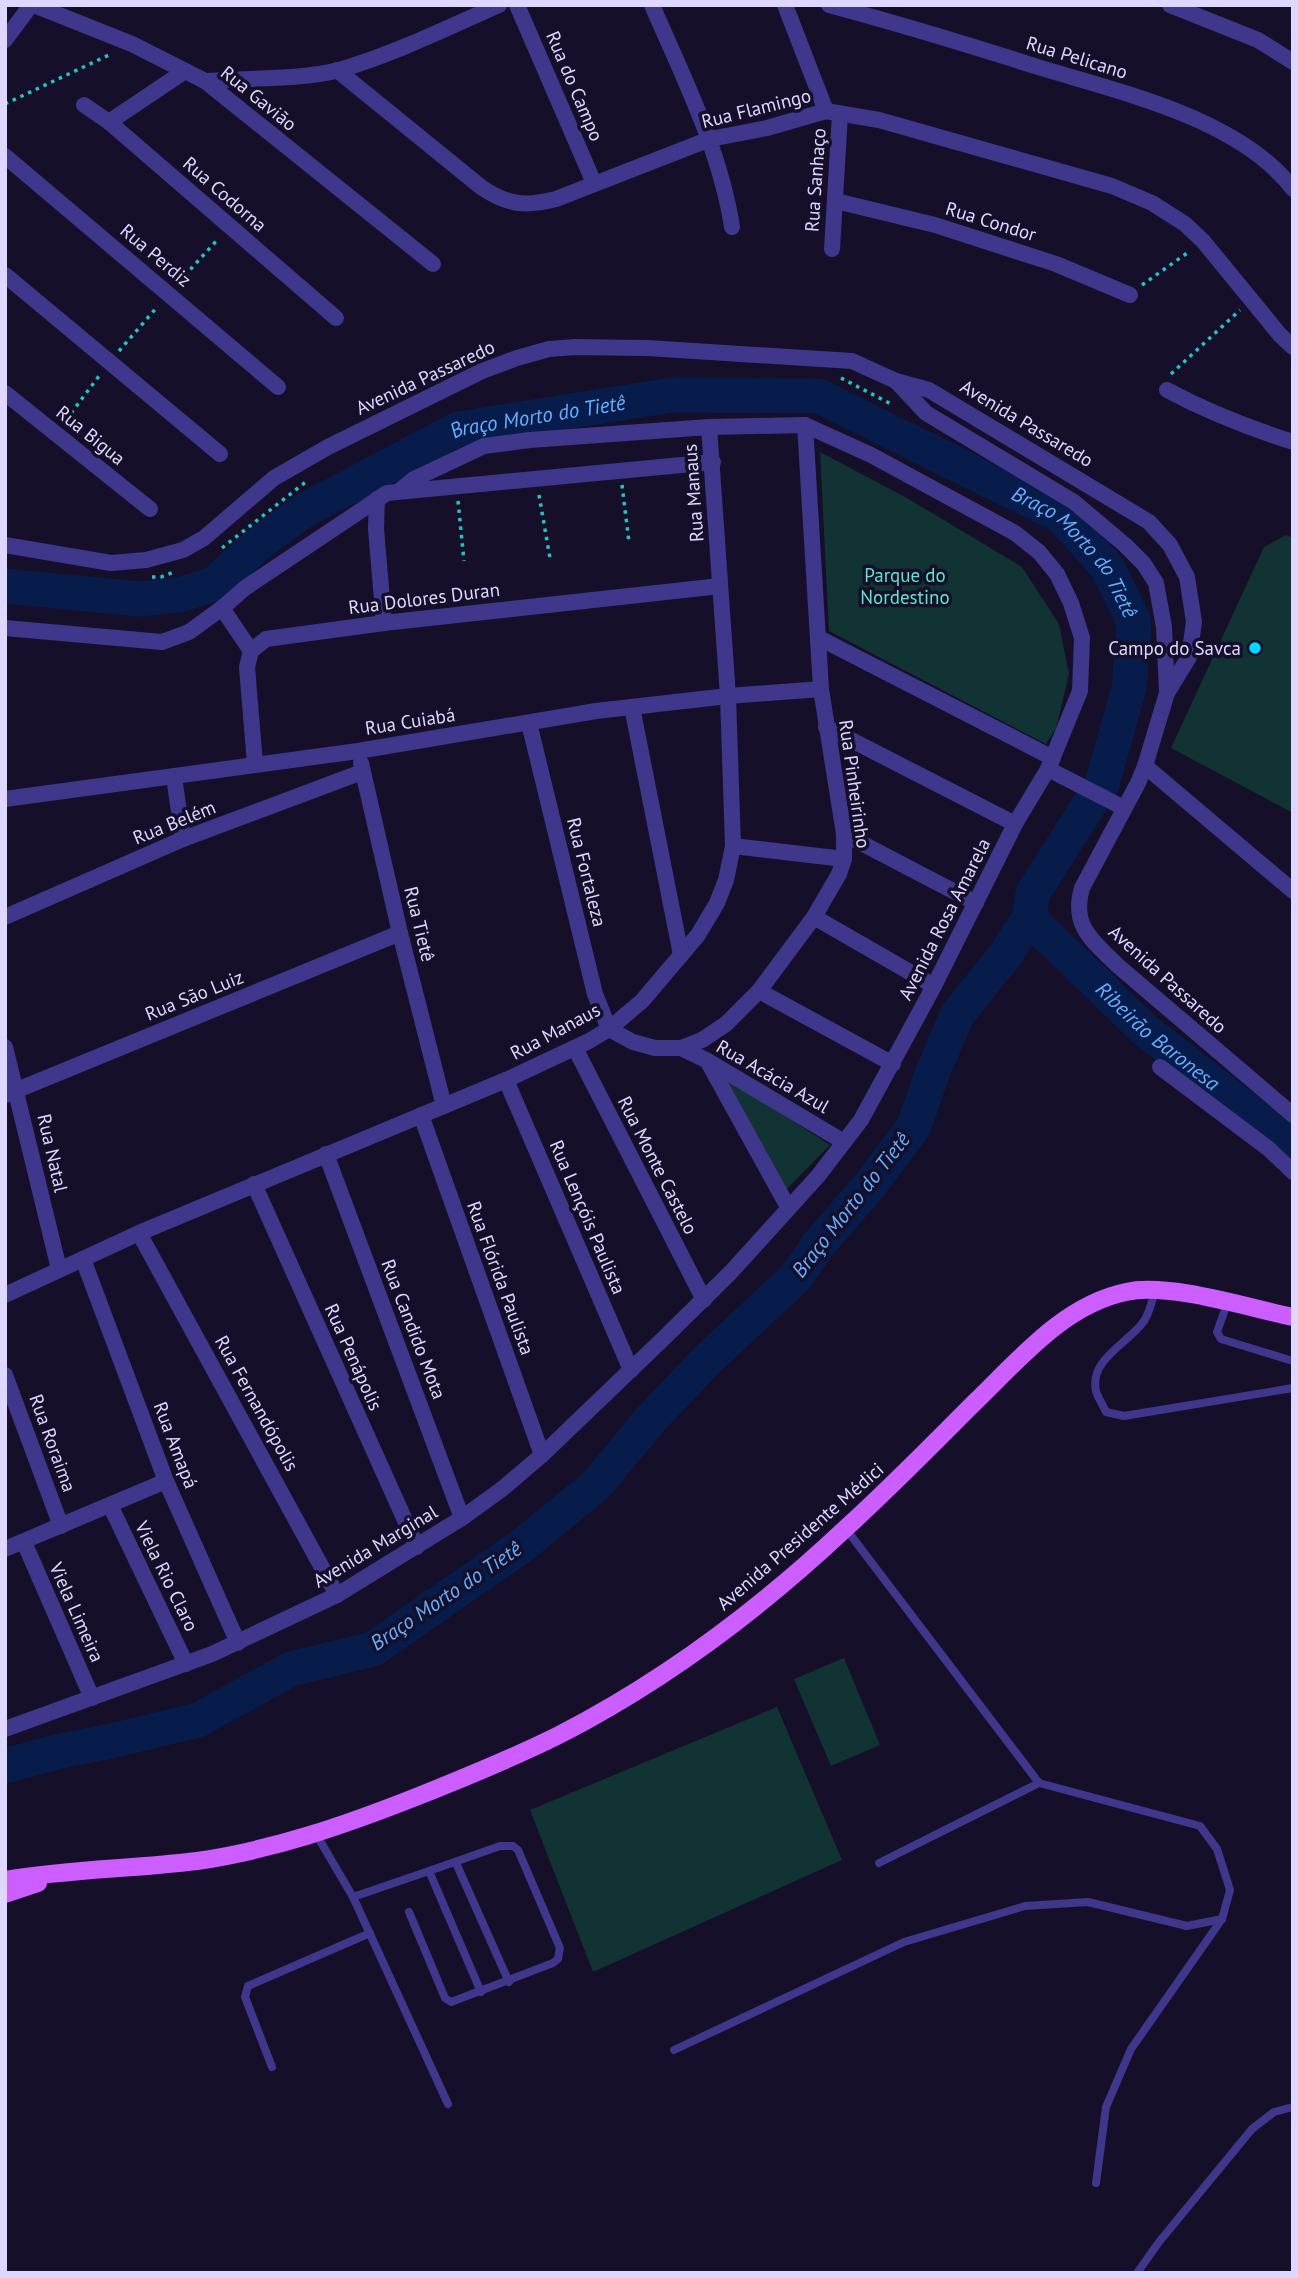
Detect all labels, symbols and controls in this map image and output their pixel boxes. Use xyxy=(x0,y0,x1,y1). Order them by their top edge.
street label: Rua do Campo xyxy=(541,27,609,145)
street label: Rua Pelicano xyxy=(1023,30,1131,84)
street label: Rua Gavião xyxy=(216,60,302,136)
street label: Rua Flamingo xyxy=(699,83,813,133)
street label: Rua Sanhaço xyxy=(799,127,831,233)
street label: Rua Codorna xyxy=(178,151,272,237)
street label: Rua Condor xyxy=(943,196,1040,246)
street label: Rua Perdiz xyxy=(115,218,197,292)
street label: Avenida Passaredo xyxy=(352,334,498,420)
street label: Avenida Passaredo xyxy=(956,374,1098,472)
water label: Braço Morto do Tietê xyxy=(445,389,628,444)
street label: Rua Bigua xyxy=(52,400,130,470)
street label: Rua Manaus xyxy=(678,443,708,543)
water label: Braço Morto do Tietê xyxy=(1007,480,1144,622)
park label: Parque do Nordestino xyxy=(860,563,950,609)
street label: Rua Dolores Duran xyxy=(347,577,501,619)
place label: Campo do Savca xyxy=(1108,636,1241,660)
marker: Campo do Savca xyxy=(1247,640,1263,656)
street label: Rua Cuiabá xyxy=(363,702,457,740)
street label: Rua Pinheirinho xyxy=(834,718,876,850)
street label: Rua Belém xyxy=(129,795,219,849)
street label: Rua Fortaleza xyxy=(562,815,612,929)
street label: Avenida Rosa Amarela xyxy=(893,834,995,1004)
street label: Rua Tietê xyxy=(399,884,441,964)
street label: Avenida Passaredo xyxy=(1104,920,1232,1038)
street label: Rua São Luiz xyxy=(141,964,247,1026)
water label: Ribeirão Baronesa xyxy=(1090,976,1226,1097)
street label: Rua Manaus xyxy=(506,997,604,1065)
street label: Rua Acácia Azul xyxy=(712,1034,834,1118)
street label: Rua Monte Castelo xyxy=(613,1092,703,1238)
street label: Rua Natal xyxy=(32,1112,74,1195)
water label: Braço Morto do Tietê xyxy=(786,1126,916,1283)
street label: Rua Lençóis Paulista xyxy=(545,1136,631,1298)
street label: Rua Flórida Paulista xyxy=(462,1198,540,1358)
street label: Rua Candido Mota xyxy=(376,1256,452,1402)
street label: Rua Penápolis xyxy=(320,1300,388,1414)
street label: Rua Fernandópolis xyxy=(210,1331,304,1475)
street label: Rua Roraima xyxy=(24,1391,82,1495)
street label: Rua Amapá xyxy=(149,1398,203,1492)
street label: Avenida Presidente Médici xyxy=(712,1457,888,1615)
street label: Avenida Marginal xyxy=(308,1499,442,1593)
street label: Viela Rio Claro xyxy=(130,1516,204,1635)
water label: Braço Morto do Tietê xyxy=(365,1535,527,1656)
street label: Viela Limeira xyxy=(44,1558,110,1666)

